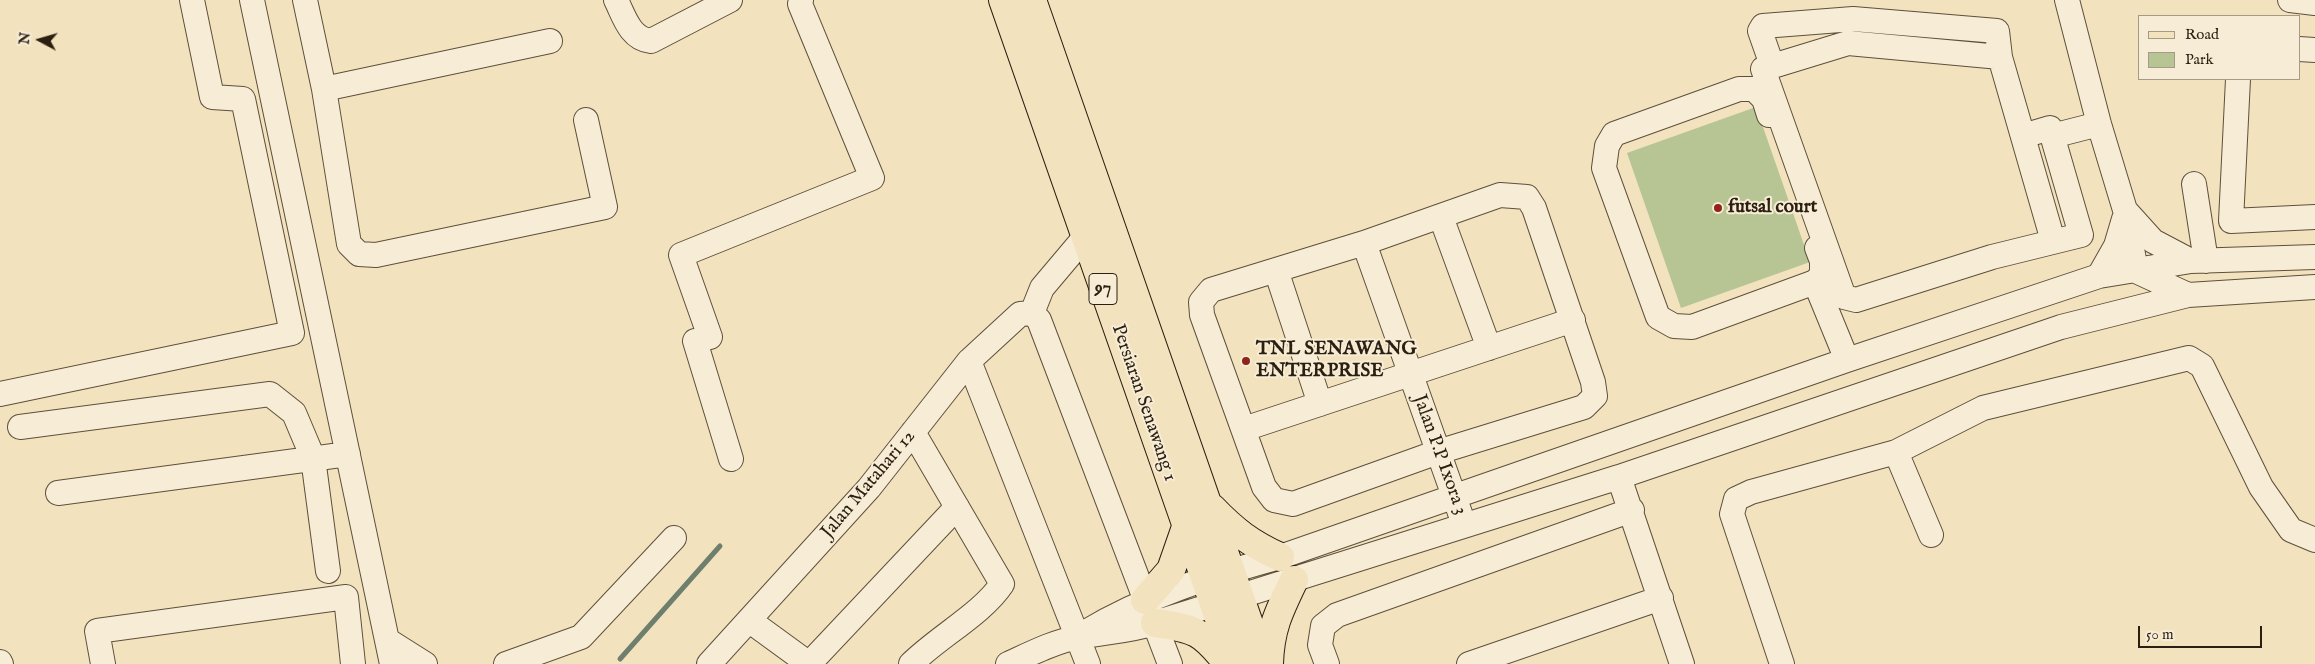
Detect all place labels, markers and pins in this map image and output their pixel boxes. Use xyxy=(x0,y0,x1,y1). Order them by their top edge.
place label: futsal court xyxy=(1728,197,1817,219)
marker: futsal court xyxy=(1712,202,1724,214)
place label: TNL SENAWANG ENTERPRISE xyxy=(1256,339,1416,383)
marker: TNL SENAWANG ENTERPRISE xyxy=(1240,355,1252,367)

